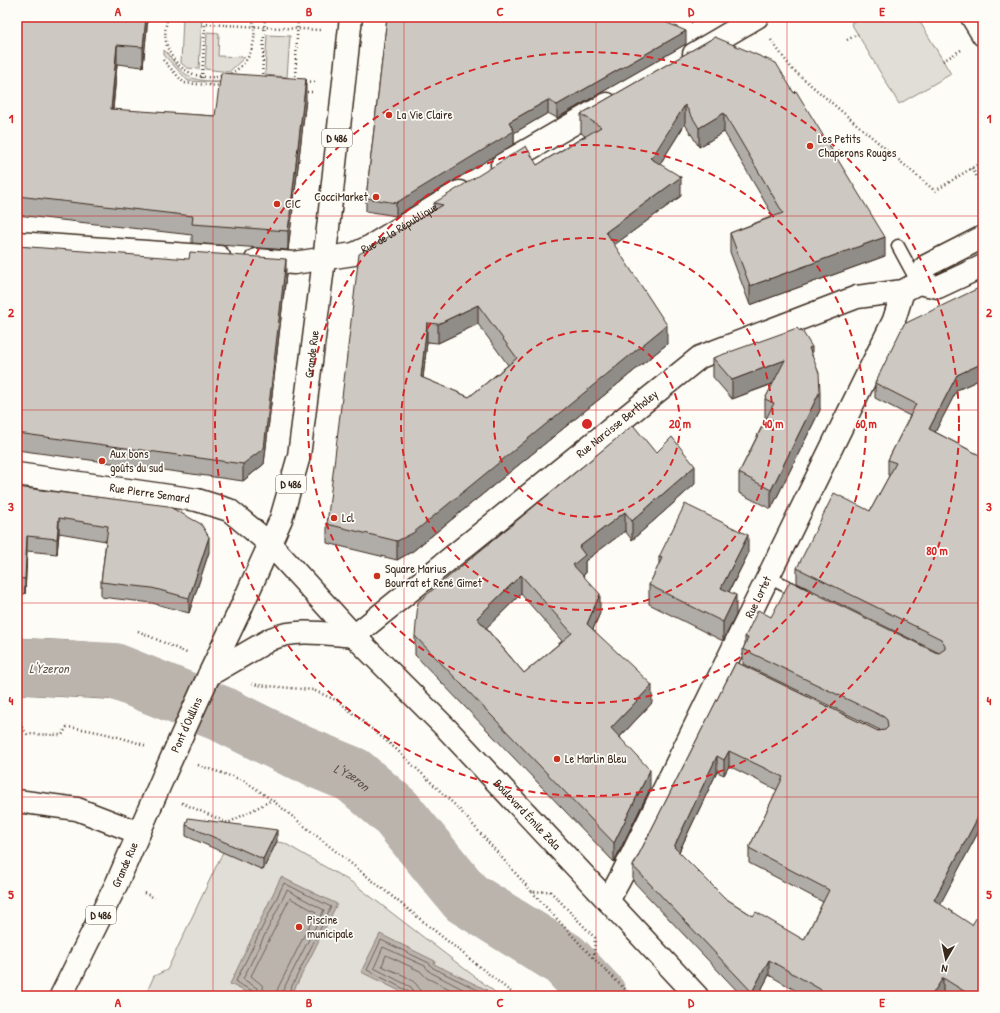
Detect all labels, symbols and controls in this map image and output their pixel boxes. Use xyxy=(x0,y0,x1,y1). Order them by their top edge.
text: A xyxy=(115,2,122,20)
text: B xyxy=(306,2,313,20)
text: C xyxy=(496,2,504,20)
text: D xyxy=(688,2,695,20)
text: E xyxy=(879,2,885,20)
place label: La Vie Claire xyxy=(397,106,453,123)
text: 1 xyxy=(9,109,14,127)
text: 1 xyxy=(987,109,992,127)
marker: La Vie Claire xyxy=(384,110,394,120)
road number: D 486 xyxy=(322,129,352,147)
place label: Les Petits Chaperons Rouges xyxy=(818,130,897,161)
marker: Les Petits Chaperons Rouges xyxy=(805,141,815,151)
place label: CocciMarket xyxy=(314,188,369,205)
marker: CocciMarket xyxy=(371,192,381,202)
place label: CIC xyxy=(285,195,301,212)
street label: Rue de la République xyxy=(358,198,441,258)
marker: CIC xyxy=(272,199,282,209)
text: 2 xyxy=(8,303,15,321)
text: 2 xyxy=(986,303,993,321)
street label: Grande Rue xyxy=(300,329,323,379)
street label: Rue Narcisse Bertholey xyxy=(572,385,661,462)
text: 20 m xyxy=(669,415,691,432)
text: 40 m xyxy=(763,415,783,432)
text: 60 m xyxy=(855,415,877,432)
centre of rings xyxy=(580,417,594,431)
place label: Aux bons goûts du sud xyxy=(110,445,163,476)
marker: Aux bons goûts du sud xyxy=(97,456,107,466)
road number: D 486 xyxy=(276,475,306,493)
street label: Rue Pierre Semard xyxy=(109,479,191,507)
text: 3 xyxy=(8,497,14,515)
text: 3 xyxy=(986,497,992,515)
place label: Lcl xyxy=(342,509,355,526)
marker: Lcl xyxy=(329,513,339,523)
text: 80 m xyxy=(926,542,948,559)
place label: Square Marius Bourrat et René Gimet xyxy=(385,560,483,591)
marker: Square Marius Bourrat et René Gimet xyxy=(372,571,382,581)
street label: Rue Lortet xyxy=(740,572,776,621)
water label: L'Yzeron xyxy=(29,659,70,677)
text: 4 xyxy=(9,691,14,709)
text: 4 xyxy=(987,691,992,709)
street label: Pont d'Oullins xyxy=(166,694,206,755)
place label: Le Marlin Bleu xyxy=(565,750,627,767)
marker: Le Marlin Bleu xyxy=(552,754,562,764)
water label: L'Yzeron xyxy=(331,759,375,795)
street label: Boulevard Émile Zola xyxy=(490,775,565,854)
street label: Grande Rue xyxy=(107,839,142,890)
text: 5 xyxy=(8,885,14,903)
text: 5 xyxy=(986,885,992,903)
road number: D 486 xyxy=(86,906,116,924)
place label: Piscine municipale xyxy=(307,911,353,942)
marker: Piscine municipale xyxy=(294,922,304,932)
north arrow xyxy=(926,939,966,979)
text: N xyxy=(940,961,948,976)
text: A xyxy=(115,993,122,1011)
text: B xyxy=(306,993,313,1011)
text: C xyxy=(496,993,504,1011)
text: D xyxy=(688,993,695,1011)
text: E xyxy=(879,993,885,1011)

